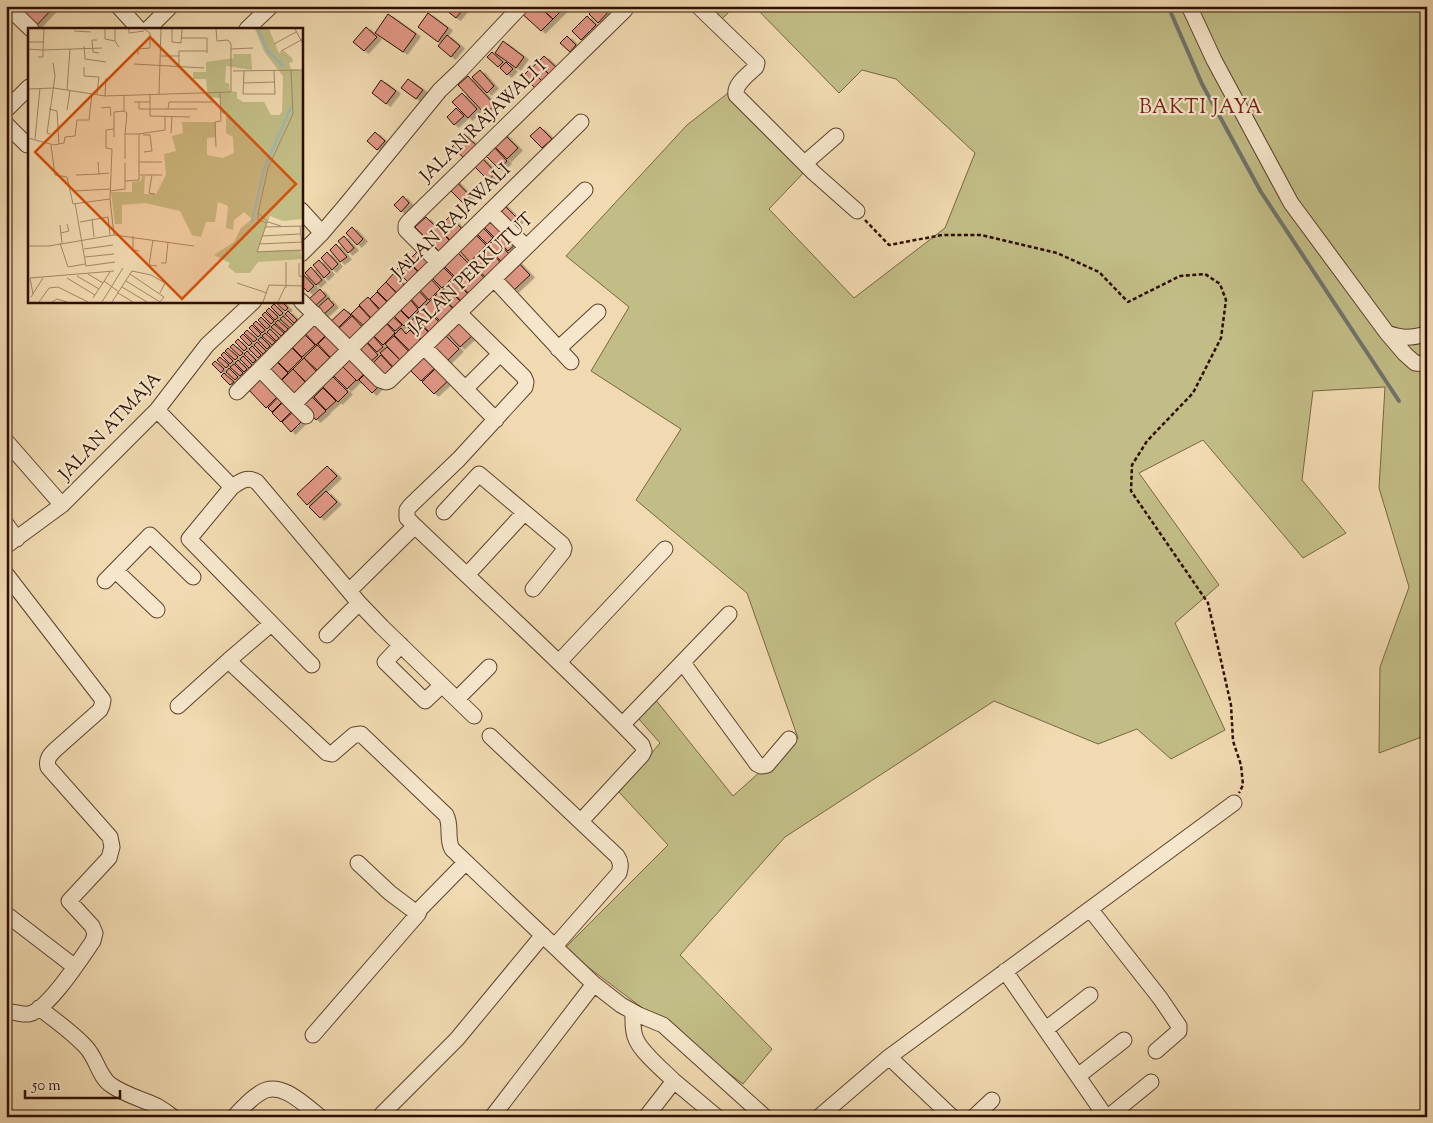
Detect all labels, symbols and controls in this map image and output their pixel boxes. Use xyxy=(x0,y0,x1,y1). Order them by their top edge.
inset map xyxy=(28,28,302,302)
street label: JALAN RAJAWALI I xyxy=(414,55,553,190)
district label: BAKTI JAYA xyxy=(1139,94,1263,123)
street label: JALAN RAJAWALI xyxy=(386,158,518,287)
street label: JALAN PERKUTUT xyxy=(403,207,541,341)
street label: JALAN ATMAJA xyxy=(53,367,168,488)
scale bar xyxy=(25,1068,120,1100)
text: 50 m xyxy=(31,1076,61,1097)

